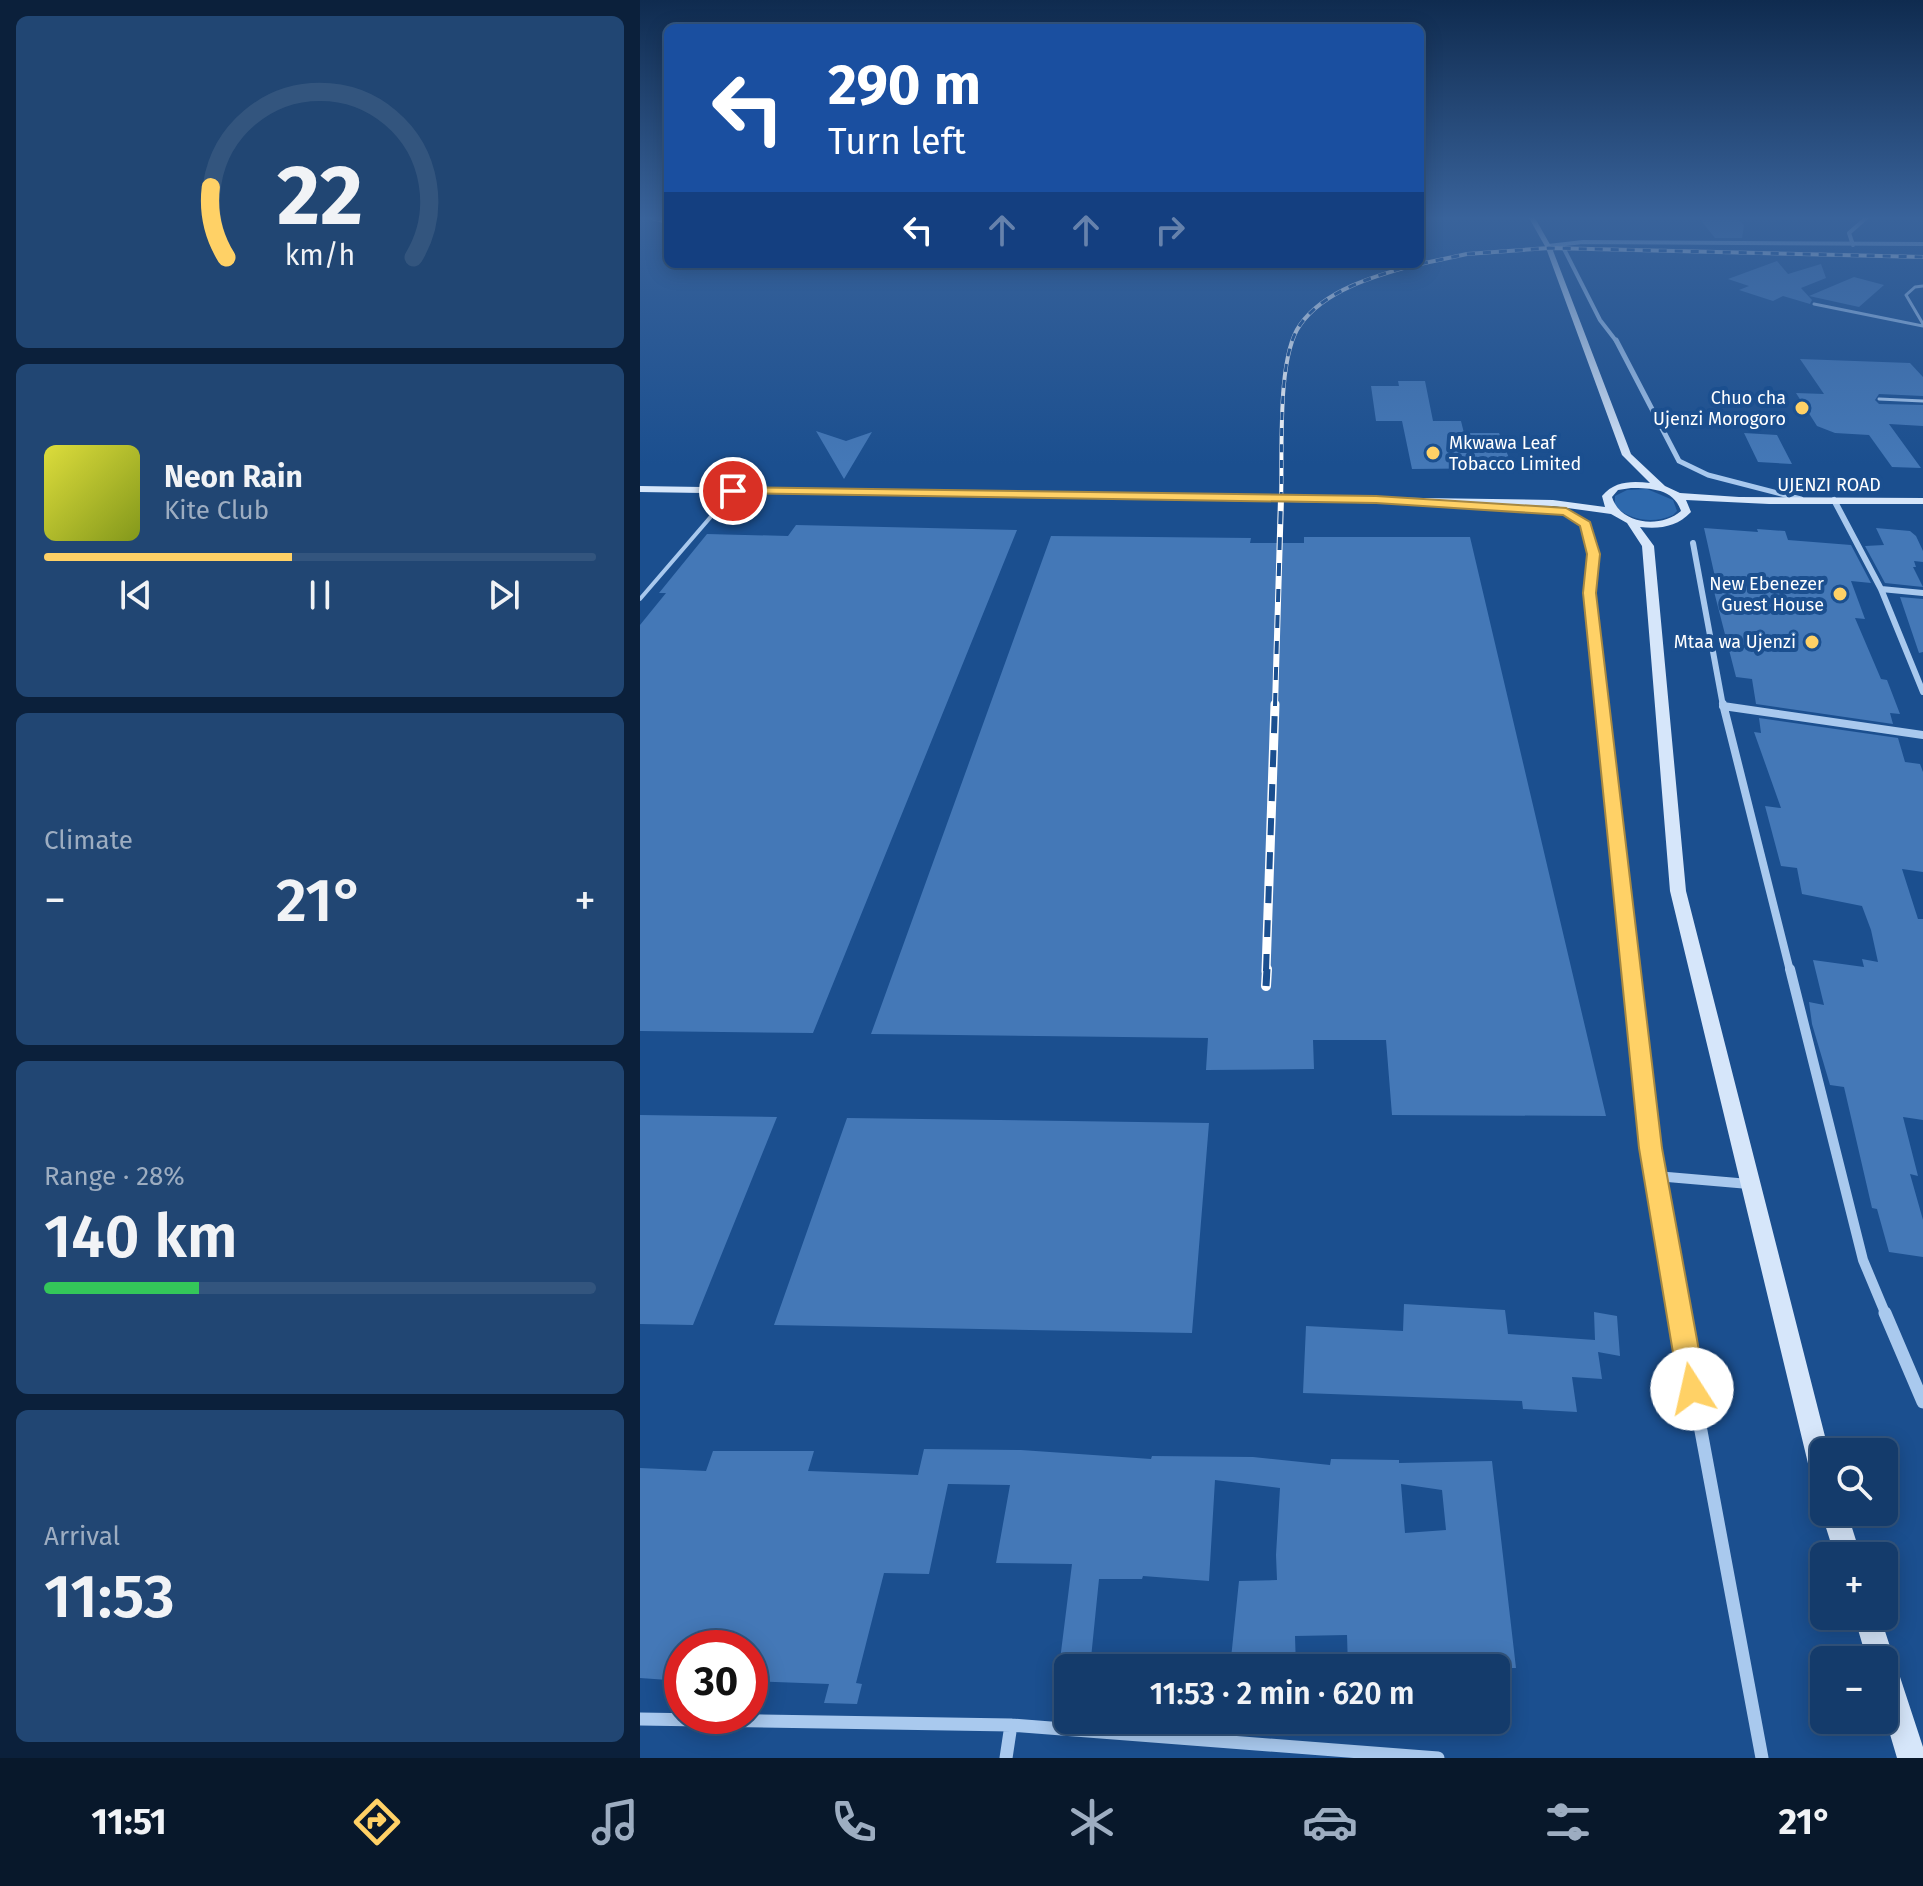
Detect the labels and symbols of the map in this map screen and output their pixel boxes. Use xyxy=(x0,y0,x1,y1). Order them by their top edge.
place label: Chuo cha Ujenzi Morogoro xyxy=(1653,387,1786,430)
marker: Chuo cha Ujenzi Morogoro xyxy=(1793,399,1811,417)
place label: Mkwawa Leaf Tobacco Limited xyxy=(1449,432,1581,475)
marker: Mkwawa Leaf Tobacco Limited xyxy=(1424,444,1442,462)
pin xyxy=(699,457,767,525)
street label: UJENZI ROAD xyxy=(1777,474,1881,496)
place label: New Ebenezer Guest House xyxy=(1709,573,1824,616)
marker: New Ebenezer Guest House xyxy=(1831,585,1849,603)
place label: Mtaa wa Ujenzi xyxy=(1674,631,1796,653)
marker: Mtaa wa Ujenzi xyxy=(1803,633,1821,651)
position arrow xyxy=(1650,1347,1734,1431)
speed limit sign: 30 xyxy=(664,1630,768,1734)

